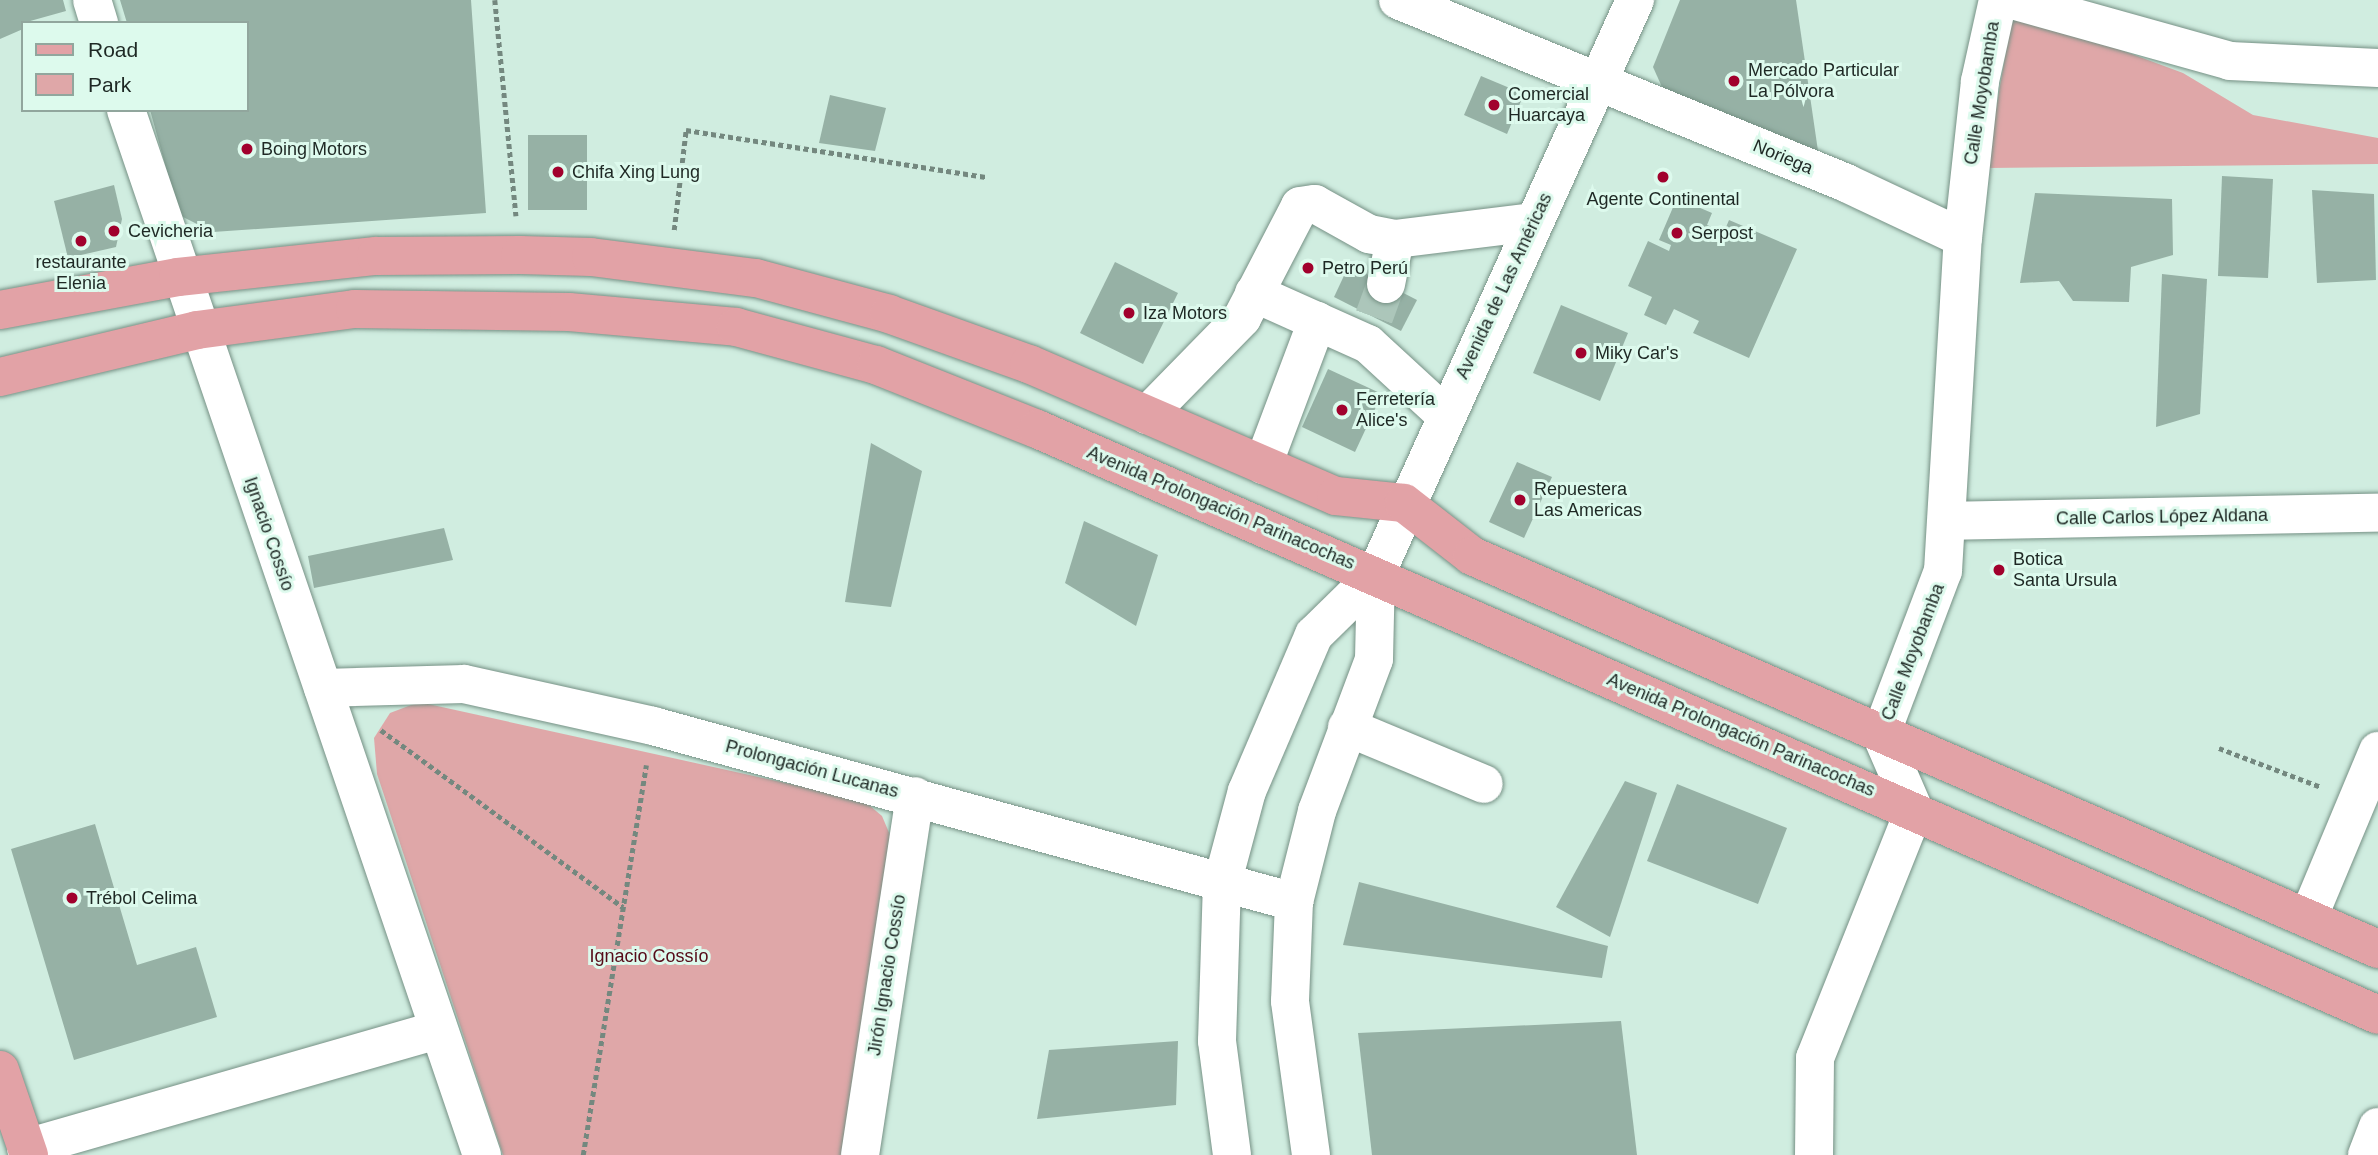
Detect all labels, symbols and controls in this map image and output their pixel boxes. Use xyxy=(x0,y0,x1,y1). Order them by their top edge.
street label: Calle Moyobamba xyxy=(1960,20,2004,166)
legend xyxy=(21,21,248,112)
text: Road xyxy=(88,38,138,61)
place label: Mercado Particular La Pólvora xyxy=(1748,60,1899,102)
text: Park xyxy=(88,73,131,96)
marker: Mercado Particular La Pólvora xyxy=(1726,73,1742,89)
place label: Comercial Huarcaya xyxy=(1508,84,1589,126)
marker: Comercial Huarcaya xyxy=(1486,97,1502,113)
street label: Noriega xyxy=(1750,135,1816,179)
place label: Boing Motors xyxy=(261,138,367,160)
marker: Boing Motors xyxy=(239,141,255,157)
place label: Chifa Xing Lung xyxy=(572,161,700,183)
marker: Chifa Xing Lung xyxy=(550,164,566,180)
marker: Agente Continental xyxy=(1655,169,1671,185)
place label: Agente Continental xyxy=(1586,188,1740,210)
street label: Avenida de Las Américas xyxy=(1451,189,1557,383)
place label: Cevicheria xyxy=(128,220,213,242)
place label: Serpost xyxy=(1691,222,1753,244)
marker: Cevicheria xyxy=(106,223,122,239)
marker: Serpost xyxy=(1669,225,1685,241)
marker: restaurante Elenia xyxy=(73,233,89,249)
place label: restaurante Elenia xyxy=(35,252,127,294)
place label: Petro Perú xyxy=(1322,257,1408,279)
marker: Petro Perú xyxy=(1300,260,1316,276)
place label: Iza Motors xyxy=(1143,302,1227,324)
marker: Iza Motors xyxy=(1121,305,1137,321)
place label: Miky Car's xyxy=(1595,342,1678,364)
marker: Miky Car's xyxy=(1573,345,1589,361)
place label: Ferretería Alice's xyxy=(1356,389,1435,432)
marker: Ferretería Alice's xyxy=(1334,402,1350,418)
street label: Avenida Prolongación Parinacochas xyxy=(1084,442,1358,574)
street label: Ignacio Cossío xyxy=(239,474,299,594)
place label: Repuestera Las Americas xyxy=(1534,479,1643,522)
marker: Repuestera Las Americas xyxy=(1512,492,1528,508)
street label: Calle Carlos López Aldana xyxy=(2055,504,2269,530)
place label: Botica Santa Ursula xyxy=(2013,549,2117,592)
marker: Botica Santa Ursula xyxy=(1991,562,2007,578)
street label: Calle Moyobamba xyxy=(1877,580,1949,724)
street label: Avenida Prolongación Parinacochas xyxy=(1604,669,1878,801)
street label: Prolongación Lucanas xyxy=(723,736,901,802)
place label: Trébol Celima xyxy=(86,887,197,909)
marker: Trébol Celima xyxy=(64,890,80,906)
street label: Jirón Ignacio Cossío xyxy=(864,893,910,1057)
park label: Ignacio Cossío xyxy=(589,945,709,967)

